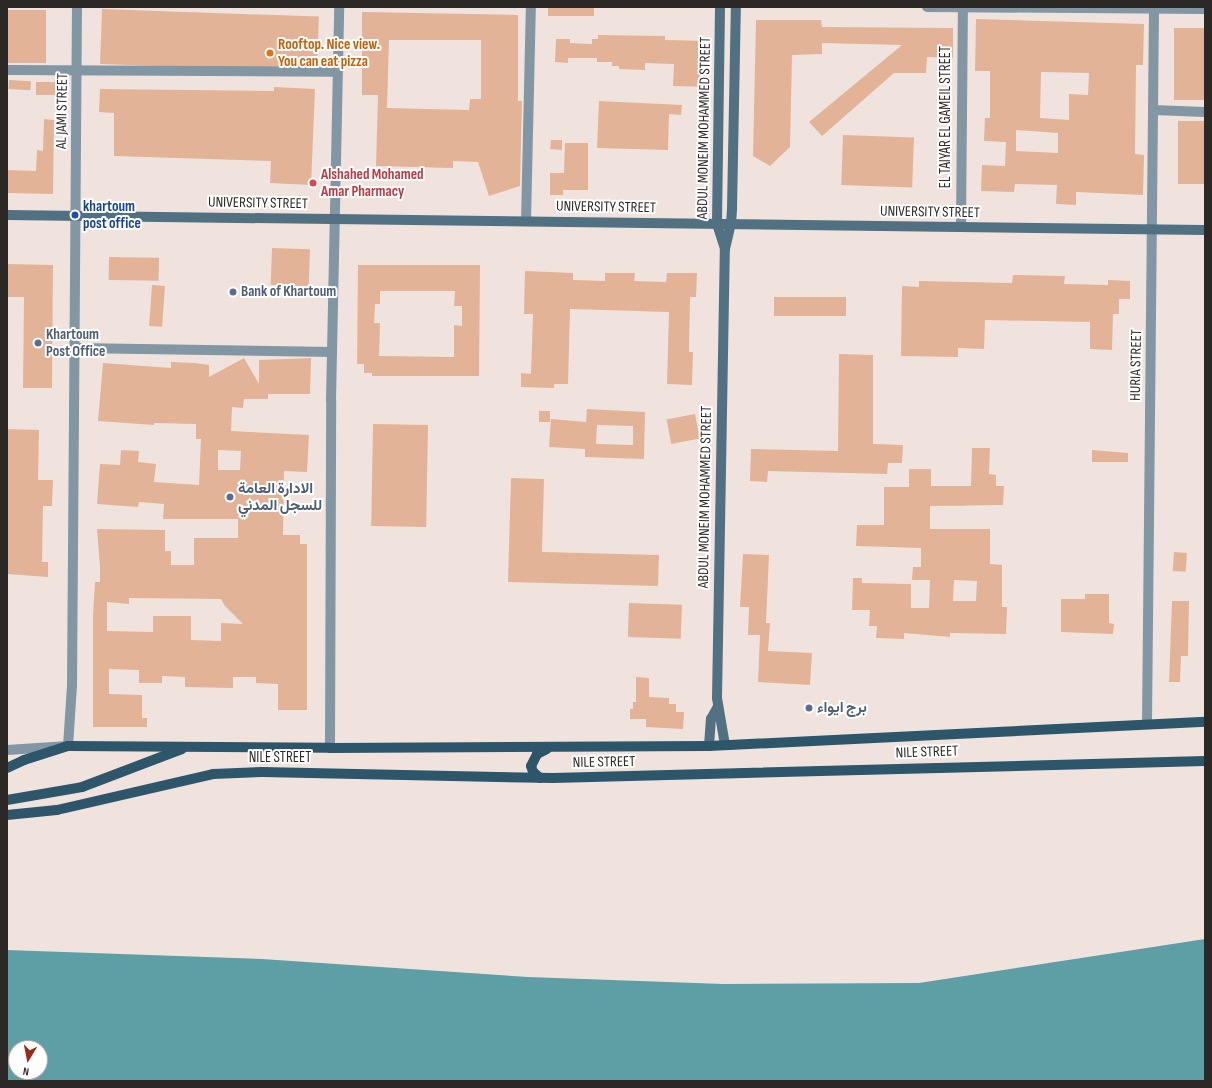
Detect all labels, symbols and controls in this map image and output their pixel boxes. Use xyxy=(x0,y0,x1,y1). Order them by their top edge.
place label: Rooftop. Nice view. You can eat pizza xyxy=(278,35,380,70)
street label: ABDUL MONEIM MOHAMMED STREET xyxy=(693,37,715,219)
street label: EL TAIYAR EL GAMEIL STREET xyxy=(937,46,955,188)
marker: Rooftop. Nice view. You can eat pizza xyxy=(265,48,275,58)
street label: AL JAMI STREET xyxy=(52,73,72,149)
place label: Alshahed Mohamed Amar Pharmacy xyxy=(321,165,424,200)
marker: Alshahed Mohamed Amar Pharmacy xyxy=(308,178,318,188)
street label: UNIVERSITY STREET xyxy=(208,193,308,213)
place label: khartoum post office xyxy=(83,197,141,232)
street label: UNIVERSITY STREET xyxy=(556,197,656,217)
street label: UNIVERSITY STREET xyxy=(880,202,980,222)
marker: khartoum post office xyxy=(70,210,80,220)
place label: Bank of Khartoum xyxy=(241,283,336,301)
marker: Bank of Khartoum xyxy=(228,287,238,297)
place label: Khartoum Post Office xyxy=(46,325,105,360)
street label: HURIA STREET xyxy=(1126,329,1146,401)
marker: Khartoum Post Office xyxy=(33,338,43,348)
street label: ABDUL MONEIM MOHAMMED STREET xyxy=(694,406,716,588)
place label: الادارة العامة للسجل المدني xyxy=(238,479,322,514)
marker: الادارة العامة للسجل المدني xyxy=(225,492,235,502)
place label: برج ايواء xyxy=(817,699,867,717)
marker: برج ايواء xyxy=(804,703,814,713)
street label: NILE STREET xyxy=(895,742,959,762)
street label: NILE STREET xyxy=(249,749,311,767)
street label: NILE STREET xyxy=(573,752,635,772)
north arrow xyxy=(8,1040,48,1080)
text: N xyxy=(22,1064,30,1078)

